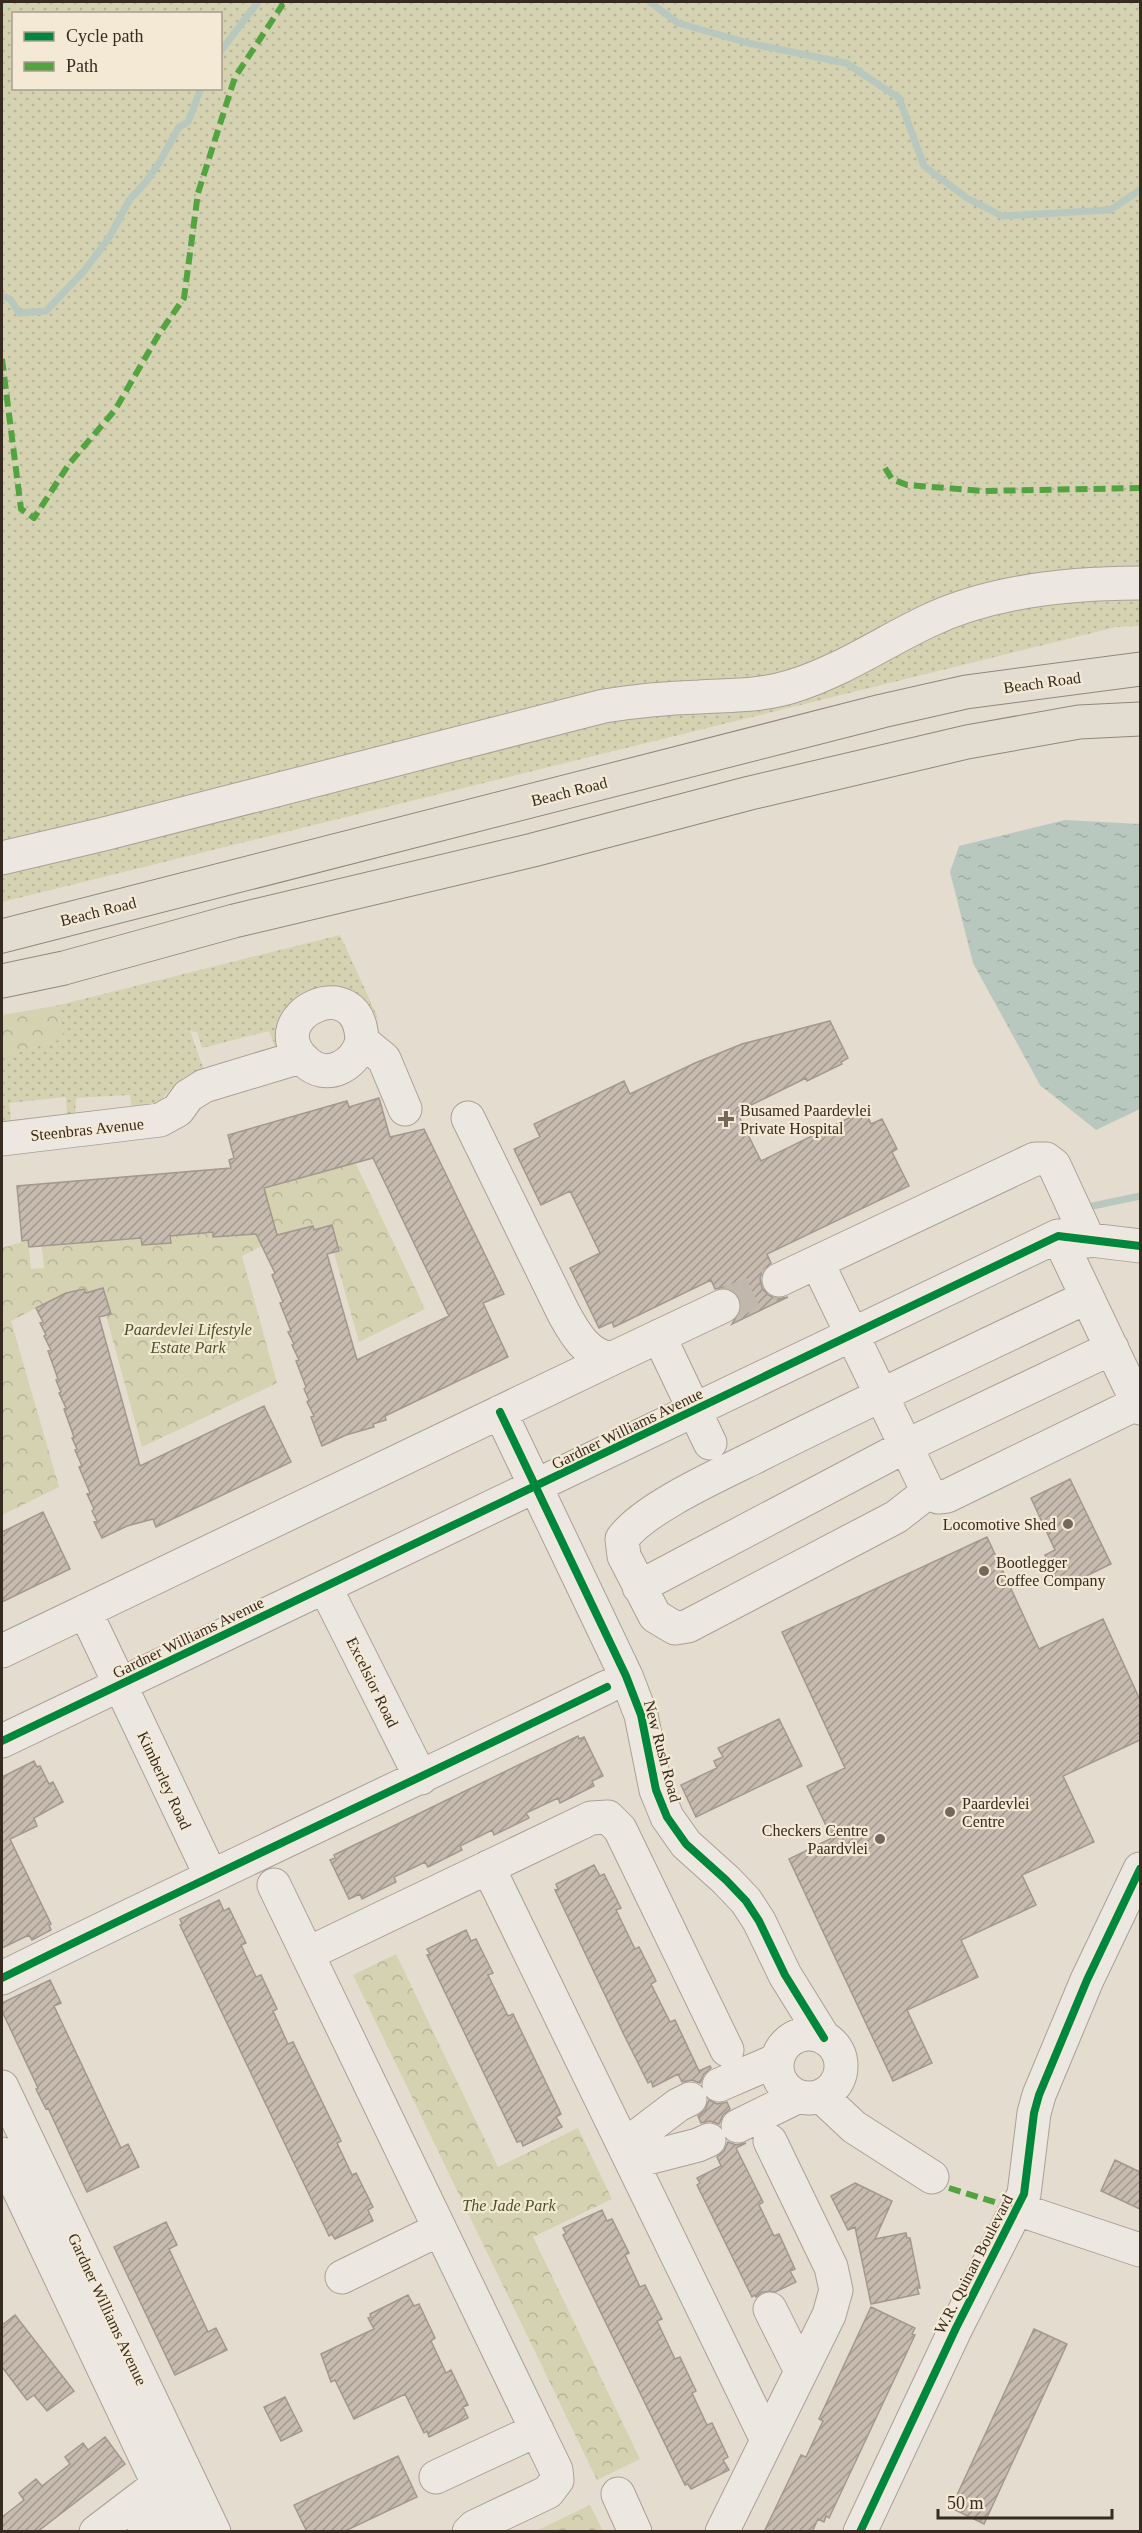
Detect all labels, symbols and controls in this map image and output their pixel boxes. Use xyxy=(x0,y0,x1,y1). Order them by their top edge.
legend xyxy=(12,12,222,90)
text: Cycle path xyxy=(66,26,143,46)
text: Path xyxy=(66,56,98,76)
street label: Beach Road xyxy=(1002,669,1082,696)
street label: Beach Road xyxy=(529,774,609,809)
street label: Beach Road xyxy=(58,894,138,929)
place label: Busamed Paardevlei Private Hospital xyxy=(740,1102,872,1138)
marker: Busamed Paardevlei Private Hospital xyxy=(717,1110,735,1128)
street label: Steenbras Avenue xyxy=(30,1115,145,1144)
park label: Paardevlei Lifestyle Estate Park xyxy=(123,1321,252,1356)
street label: Gardner Williams Avenue xyxy=(549,1384,705,1472)
place label: Locomotive Shed xyxy=(943,1516,1056,1533)
marker: Locomotive Shed xyxy=(1061,1517,1075,1531)
place label: Bootlegger Coffee Company xyxy=(996,1554,1105,1590)
marker: Bootlegger Coffee Company xyxy=(977,1564,991,1578)
street label: Gardner Williams Avenue xyxy=(110,1593,266,1681)
street label: Excelsior Road xyxy=(343,1634,402,1730)
street label: New Rush Road xyxy=(641,1698,684,1804)
street label: Kimberley Road xyxy=(133,1728,195,1832)
place label: Paardevlei Centre xyxy=(962,1795,1030,1830)
marker: Paardevlei Centre xyxy=(943,1805,957,1819)
place label: Checkers Centre Paardvlei xyxy=(762,1822,869,1857)
marker: Checkers Centre Paardvlei xyxy=(873,1832,887,1846)
street label: W.R. Quinan Boulevard xyxy=(931,2192,1016,2337)
park label: The Jade Park xyxy=(462,2197,557,2214)
street label: Gardner Williams Avenue xyxy=(65,2230,150,2388)
scale bar xyxy=(938,2482,1112,2520)
text: 50 m xyxy=(947,2493,984,2513)

